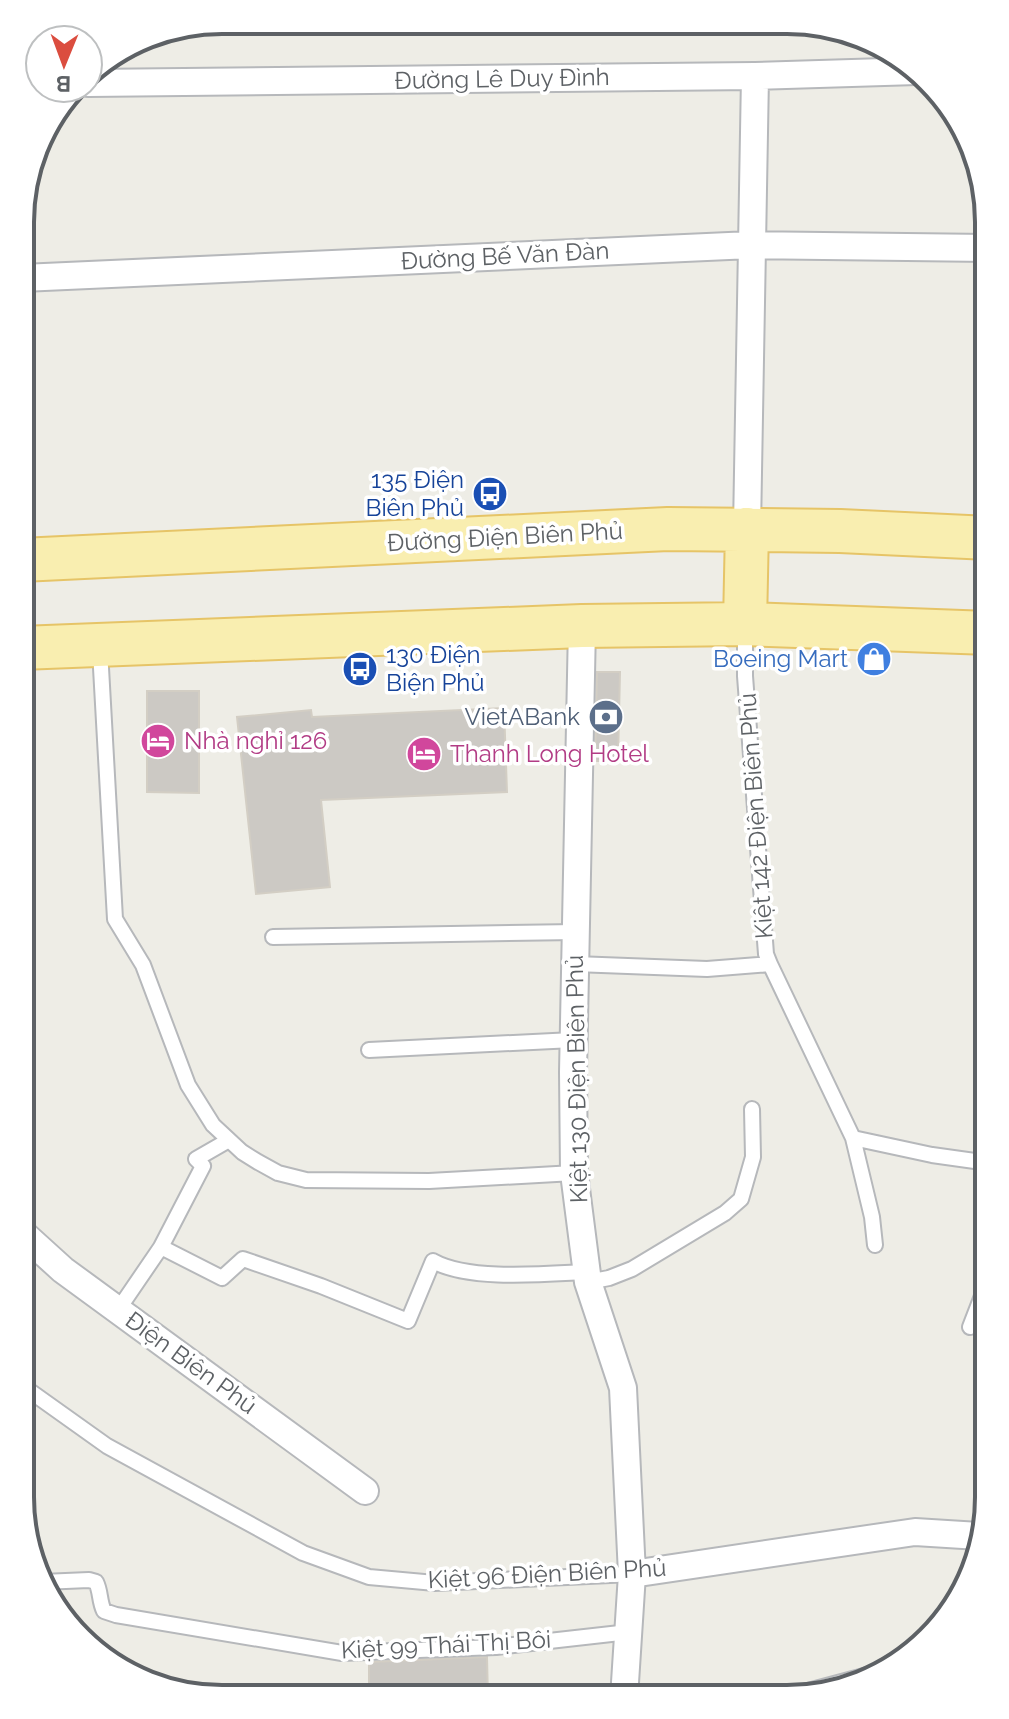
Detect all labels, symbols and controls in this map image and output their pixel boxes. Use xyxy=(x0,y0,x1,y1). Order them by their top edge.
north arrow xyxy=(24,24,104,104)
street label: Đường Lê Duy Đình xyxy=(394,62,610,95)
text: B xyxy=(56,71,71,97)
street label: Đường Bế Văn Đàn xyxy=(400,236,610,275)
place label: 135 Điện Biên Phủ xyxy=(365,465,464,522)
bus stop icon: 135 Điện Biên Phủ xyxy=(471,475,509,513)
street label: Đường Điện Biên Phủ xyxy=(386,516,624,557)
place label: 130 Điện Biện Phủ xyxy=(386,640,485,697)
shop icon: Boeing Mart xyxy=(855,640,893,678)
place label: Boeing Mart xyxy=(713,644,848,673)
bus stop icon: 130 Điện Biện Phủ xyxy=(341,650,379,688)
street label: Kiệt 142 Điện Biên Phủ xyxy=(732,692,779,940)
bank icon: VietABank xyxy=(587,698,625,736)
place label: VietABank xyxy=(464,702,580,731)
hotel icon: Nhà nghỉ 126 xyxy=(139,722,177,760)
place label: Nhà nghỉ 126 xyxy=(184,726,327,755)
hotel icon: Thanh Long Hotel xyxy=(405,735,443,773)
place label: Thanh Long Hotel xyxy=(450,739,649,768)
street label: Kiệt 130 Điện Biên Phủ xyxy=(560,955,593,1203)
street label: Điện Biên Phủ xyxy=(120,1305,263,1420)
street label: Kiệt 96 Điện Biên Phủ xyxy=(427,1553,667,1594)
street label: Kiệt 99 Thái Thị Bôi xyxy=(340,1625,552,1664)

